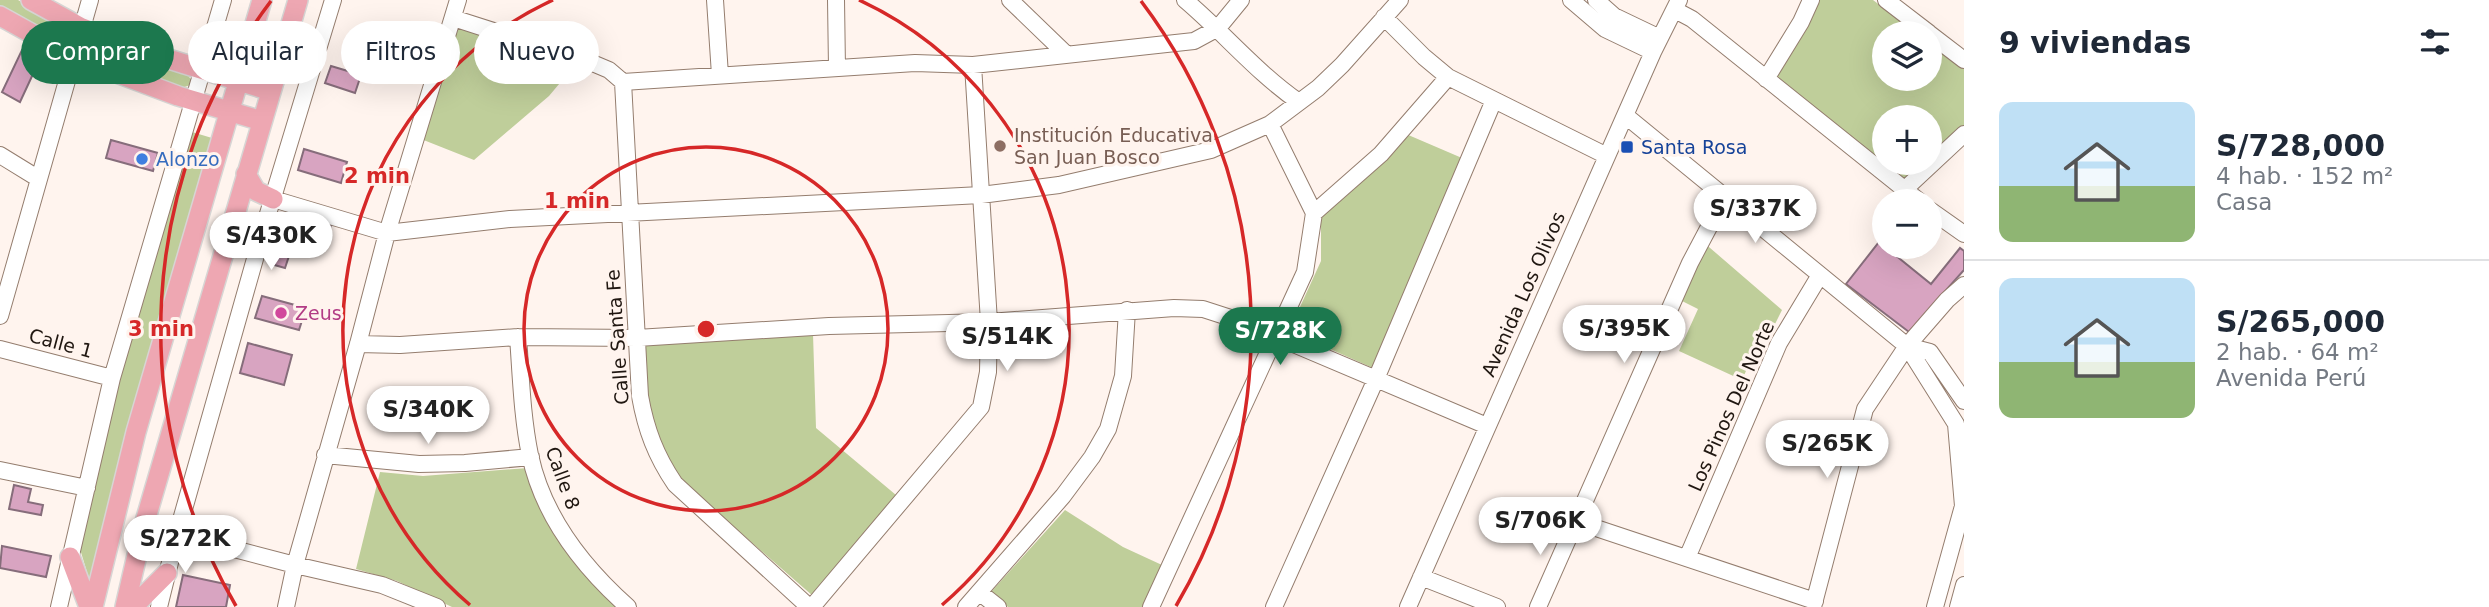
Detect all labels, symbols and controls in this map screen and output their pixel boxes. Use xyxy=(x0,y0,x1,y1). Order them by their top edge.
chip: Comprar xyxy=(21,21,174,84)
chip: Alquilar xyxy=(188,21,327,84)
chip: Filtros xyxy=(341,21,460,84)
chip: Nuevo xyxy=(474,21,599,84)
map controls xyxy=(1872,21,1942,259)
button: layers xyxy=(1872,21,1942,91)
icon: filters xyxy=(2416,23,2454,61)
text: 9 viviendas xyxy=(1999,25,2191,60)
button: + xyxy=(1872,105,1942,175)
place label: Institución Educativa San Juan Bosco xyxy=(1014,124,1213,168)
text: S/728,000 xyxy=(2216,128,2385,163)
icon: home xyxy=(2055,130,2139,214)
place label: Santa Rosa xyxy=(1641,136,1747,158)
marker: Institución Educativa San Juan Bosco xyxy=(992,138,1008,154)
marker: Santa Rosa xyxy=(1619,139,1635,155)
place label: Alonzo xyxy=(156,148,220,170)
marker: Alonzo xyxy=(134,151,150,167)
text: 4 hab. · 152 m² xyxy=(2216,163,2393,189)
text: 2 min xyxy=(344,164,410,188)
pin: S/337K xyxy=(1698,186,1812,245)
text: 1 min xyxy=(544,189,610,213)
button: − xyxy=(1872,189,1942,259)
text: Casa xyxy=(2216,189,2272,215)
text: S/337K xyxy=(1710,195,1800,221)
street label: Avenida Los Olivos xyxy=(1477,208,1569,380)
pin: S/430K xyxy=(214,212,328,272)
text: S/430K xyxy=(226,222,316,248)
street label: Calle Santa Fe xyxy=(601,269,633,405)
place label: Zeus xyxy=(295,302,342,324)
text: S/265,000 xyxy=(2216,304,2385,339)
marker: Zeus xyxy=(273,305,289,321)
pin: S/395K xyxy=(1567,306,1681,365)
icon: home xyxy=(2055,306,2139,390)
pin: S/728K xyxy=(1223,308,1337,367)
pin: S/514K xyxy=(950,314,1064,373)
text: S/395K xyxy=(1579,315,1669,341)
text: 3 min xyxy=(128,317,194,341)
centre of rings xyxy=(694,317,718,341)
text: S/728K xyxy=(1235,317,1325,343)
street label: Los Pinos Del Norte xyxy=(1683,317,1779,495)
text: S/514K xyxy=(962,323,1052,349)
street label: Calle 1 xyxy=(27,324,95,362)
text: 2 hab. · 64 m² xyxy=(2216,339,2379,365)
text: Avenida Perú xyxy=(2216,365,2366,391)
pin: S/340K xyxy=(371,386,485,446)
text: S/340K xyxy=(383,396,473,422)
pin: S/265K xyxy=(1770,420,1884,480)
text: S/265K xyxy=(1782,430,1872,456)
street label: Calle 8 xyxy=(541,444,585,512)
pin: S/706K xyxy=(1483,498,1597,557)
text: S/706K xyxy=(1495,507,1585,533)
pin: S/272K xyxy=(128,516,242,575)
text: S/272K xyxy=(140,525,230,551)

